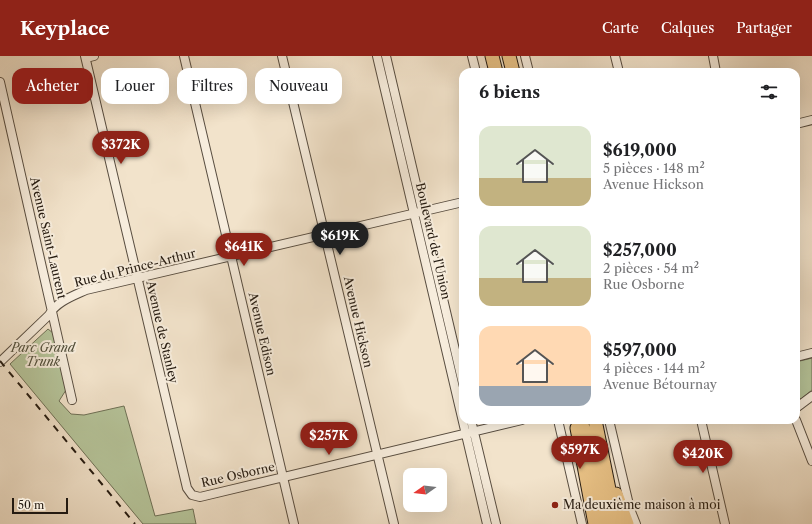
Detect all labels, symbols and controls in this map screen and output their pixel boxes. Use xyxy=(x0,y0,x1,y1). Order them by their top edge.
text: Keyplace xyxy=(20,17,110,40)
text: Carte xyxy=(602,19,639,37)
text: Calques xyxy=(661,19,714,37)
text: Partager xyxy=(736,19,792,37)
chip: Acheter xyxy=(12,68,93,104)
chip: Louer xyxy=(101,68,169,104)
chip: Filtres xyxy=(177,68,247,104)
chip: Nouveau xyxy=(255,68,342,104)
icon: filters xyxy=(758,81,780,103)
text: 6 biens xyxy=(479,82,540,102)
pin: $372K xyxy=(93,131,149,165)
text: $372K xyxy=(101,136,141,152)
text: $619,000 xyxy=(603,140,677,160)
icon: home xyxy=(511,142,559,190)
text: 5 pièces · 148 m² xyxy=(603,160,705,176)
street label: Avenue Saint-Laurent xyxy=(27,174,70,301)
text: Avenue Hickson xyxy=(603,176,704,192)
street label: Boulevard de l'Union xyxy=(413,181,454,301)
pin: $619K xyxy=(312,222,368,256)
text: $619K xyxy=(320,227,360,243)
pin: $641K xyxy=(216,233,272,267)
text: $641K xyxy=(225,238,263,254)
text: $257,000 xyxy=(603,240,677,260)
icon: home xyxy=(511,242,559,290)
street label: Rue du Prince-Arthur xyxy=(73,245,197,290)
text: 2 pièces · 54 m² xyxy=(603,260,699,276)
street label: Avenue Hickson xyxy=(340,274,376,369)
text: Rue Osborne xyxy=(603,276,684,292)
street label: Avenue de Stanley xyxy=(143,278,182,385)
street label: Avenue Edison xyxy=(245,290,279,378)
park label: Parc Grand Trunk xyxy=(10,340,77,369)
text: $597,000 xyxy=(603,340,677,360)
icon: home xyxy=(511,342,559,390)
text: 4 pièces · 144 m² xyxy=(603,360,705,376)
text: Avenue Bétournay xyxy=(603,376,717,392)
pin: $257K xyxy=(301,422,357,456)
text: $257K xyxy=(309,427,349,443)
pin: $597K xyxy=(552,436,608,470)
pin: $420K xyxy=(675,440,731,474)
text: $597K xyxy=(560,441,600,457)
text: $420K xyxy=(682,445,724,461)
street label: Rue Osborne xyxy=(200,459,276,490)
north arrow xyxy=(403,468,447,512)
map controls xyxy=(403,468,447,512)
scale bar xyxy=(12,496,68,515)
place label: Ma deuxième maison à moi xyxy=(563,497,721,512)
text: 50 m xyxy=(18,498,44,512)
marker: Ma deuxième maison à moi xyxy=(550,500,560,510)

